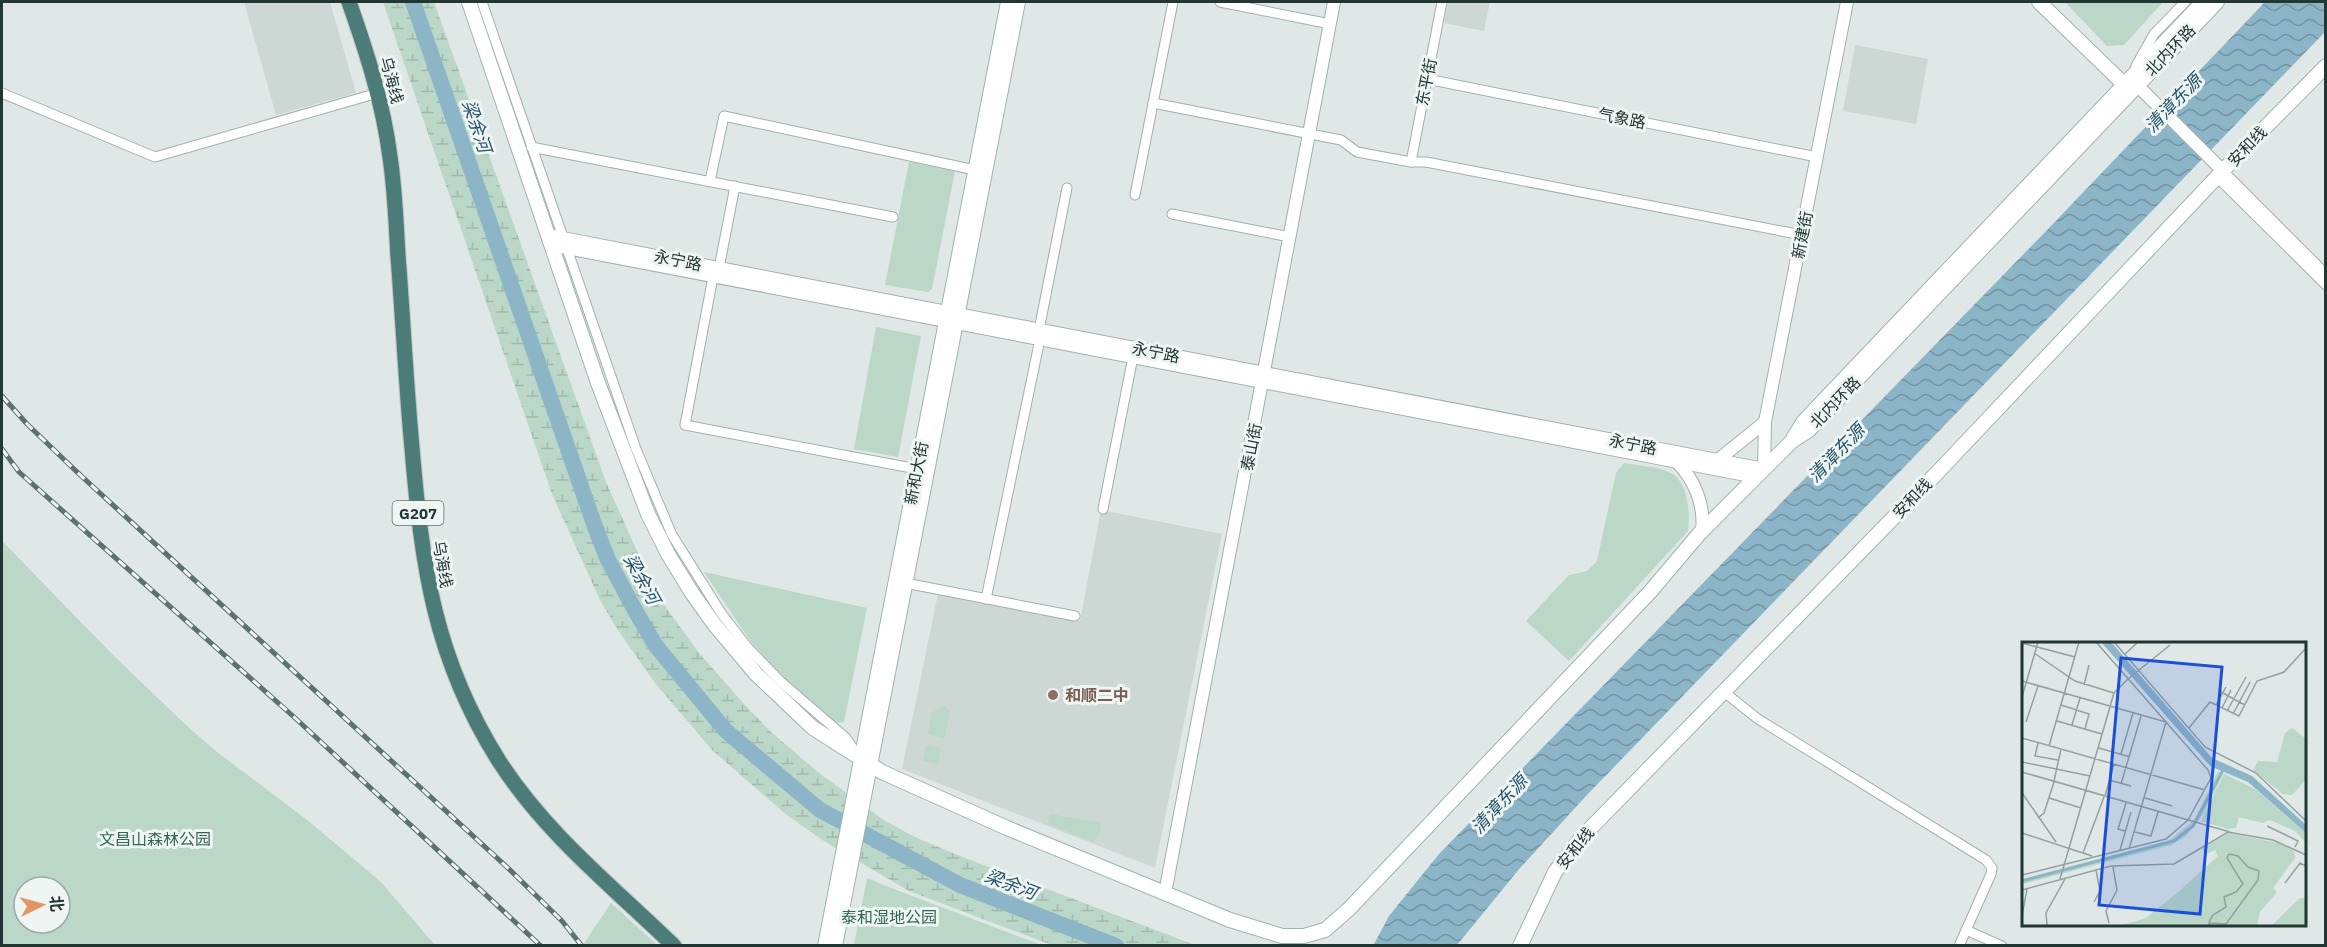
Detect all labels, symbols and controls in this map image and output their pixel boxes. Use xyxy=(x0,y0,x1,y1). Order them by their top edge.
street label: 北内环路 xyxy=(2141,20,2199,80)
street label: 乌海线 xyxy=(376,54,408,106)
street label: 东平街 xyxy=(1412,57,1440,107)
water label: 清漳东源 xyxy=(2140,67,2208,137)
water label: 梁余河 xyxy=(457,97,498,158)
street label: 气象路 xyxy=(1597,104,1647,132)
street label: 安和线 xyxy=(2223,122,2271,170)
street label: 新建街 xyxy=(1788,210,1816,260)
street label: 永宁路 xyxy=(653,246,703,274)
street label: 永宁路 xyxy=(1131,338,1181,366)
street label: 北内环路 xyxy=(1806,372,1864,432)
water label: 清漳东源 xyxy=(1803,417,1871,487)
street label: 泰山街 xyxy=(1237,422,1265,472)
street label: 永宁路 xyxy=(1608,430,1658,458)
street label: 新和大街 xyxy=(900,440,932,506)
street label: 安和线 xyxy=(1888,474,1936,522)
road number: G207 xyxy=(392,501,444,525)
street label: 乌海线 xyxy=(429,539,457,589)
water label: 梁余河 xyxy=(619,550,667,611)
inset map xyxy=(2022,642,2306,926)
place label: 和顺二中 xyxy=(1065,685,1129,705)
marker: 和顺二中 xyxy=(1046,688,1060,702)
water label: 清漳东源 xyxy=(1466,768,1534,838)
street label: 安和线 xyxy=(1552,823,1598,873)
park label: 文昌山森林公园 xyxy=(99,829,211,849)
water label: 梁余河 xyxy=(982,864,1043,905)
north arrow xyxy=(12,875,72,935)
text: 北 xyxy=(46,895,68,913)
park label: 泰和湿地公园 xyxy=(841,907,937,927)

